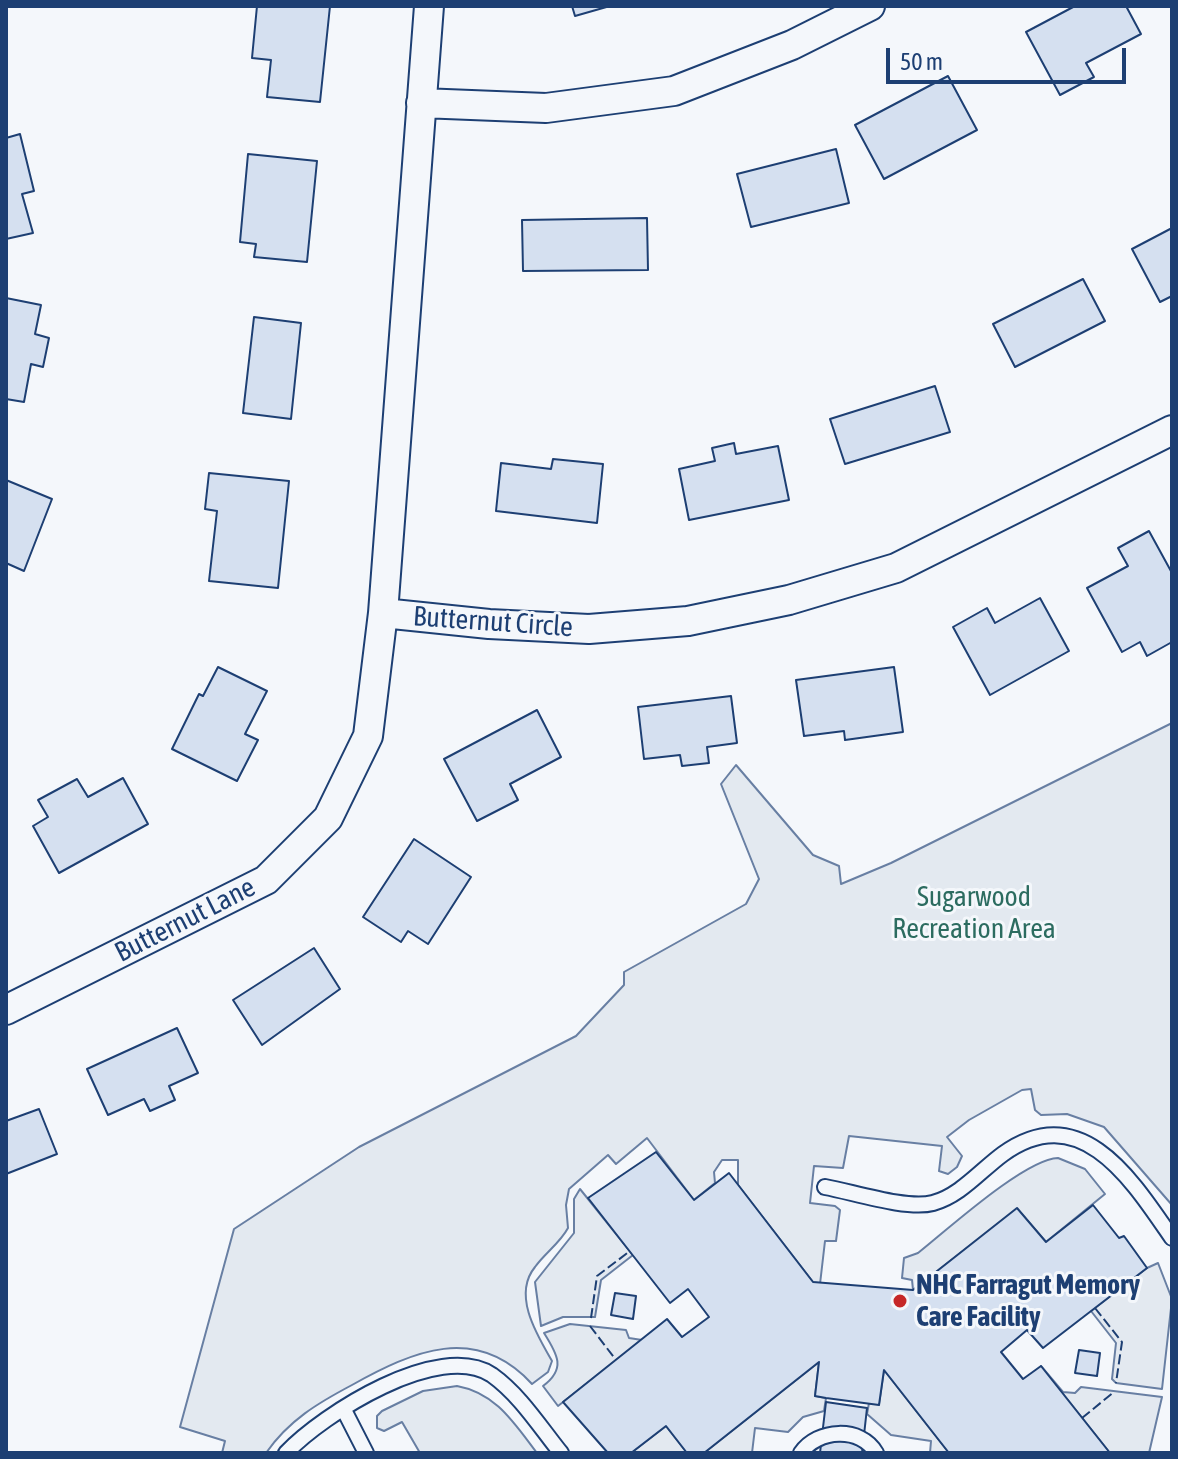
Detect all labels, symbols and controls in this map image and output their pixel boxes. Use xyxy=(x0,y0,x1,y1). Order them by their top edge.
scale bar xyxy=(890,32,1130,82)
text: 50 m xyxy=(900,48,943,75)
street label: Butternut Circle xyxy=(412,600,574,644)
street label: Butternut Lane xyxy=(109,870,261,970)
park label: Sugarwood Recreation Area xyxy=(892,880,1056,946)
place label: NHC Farragut Memory Care Facility xyxy=(916,1268,1140,1334)
marker: NHC Farragut Memory Care Facility xyxy=(891,1292,909,1310)

